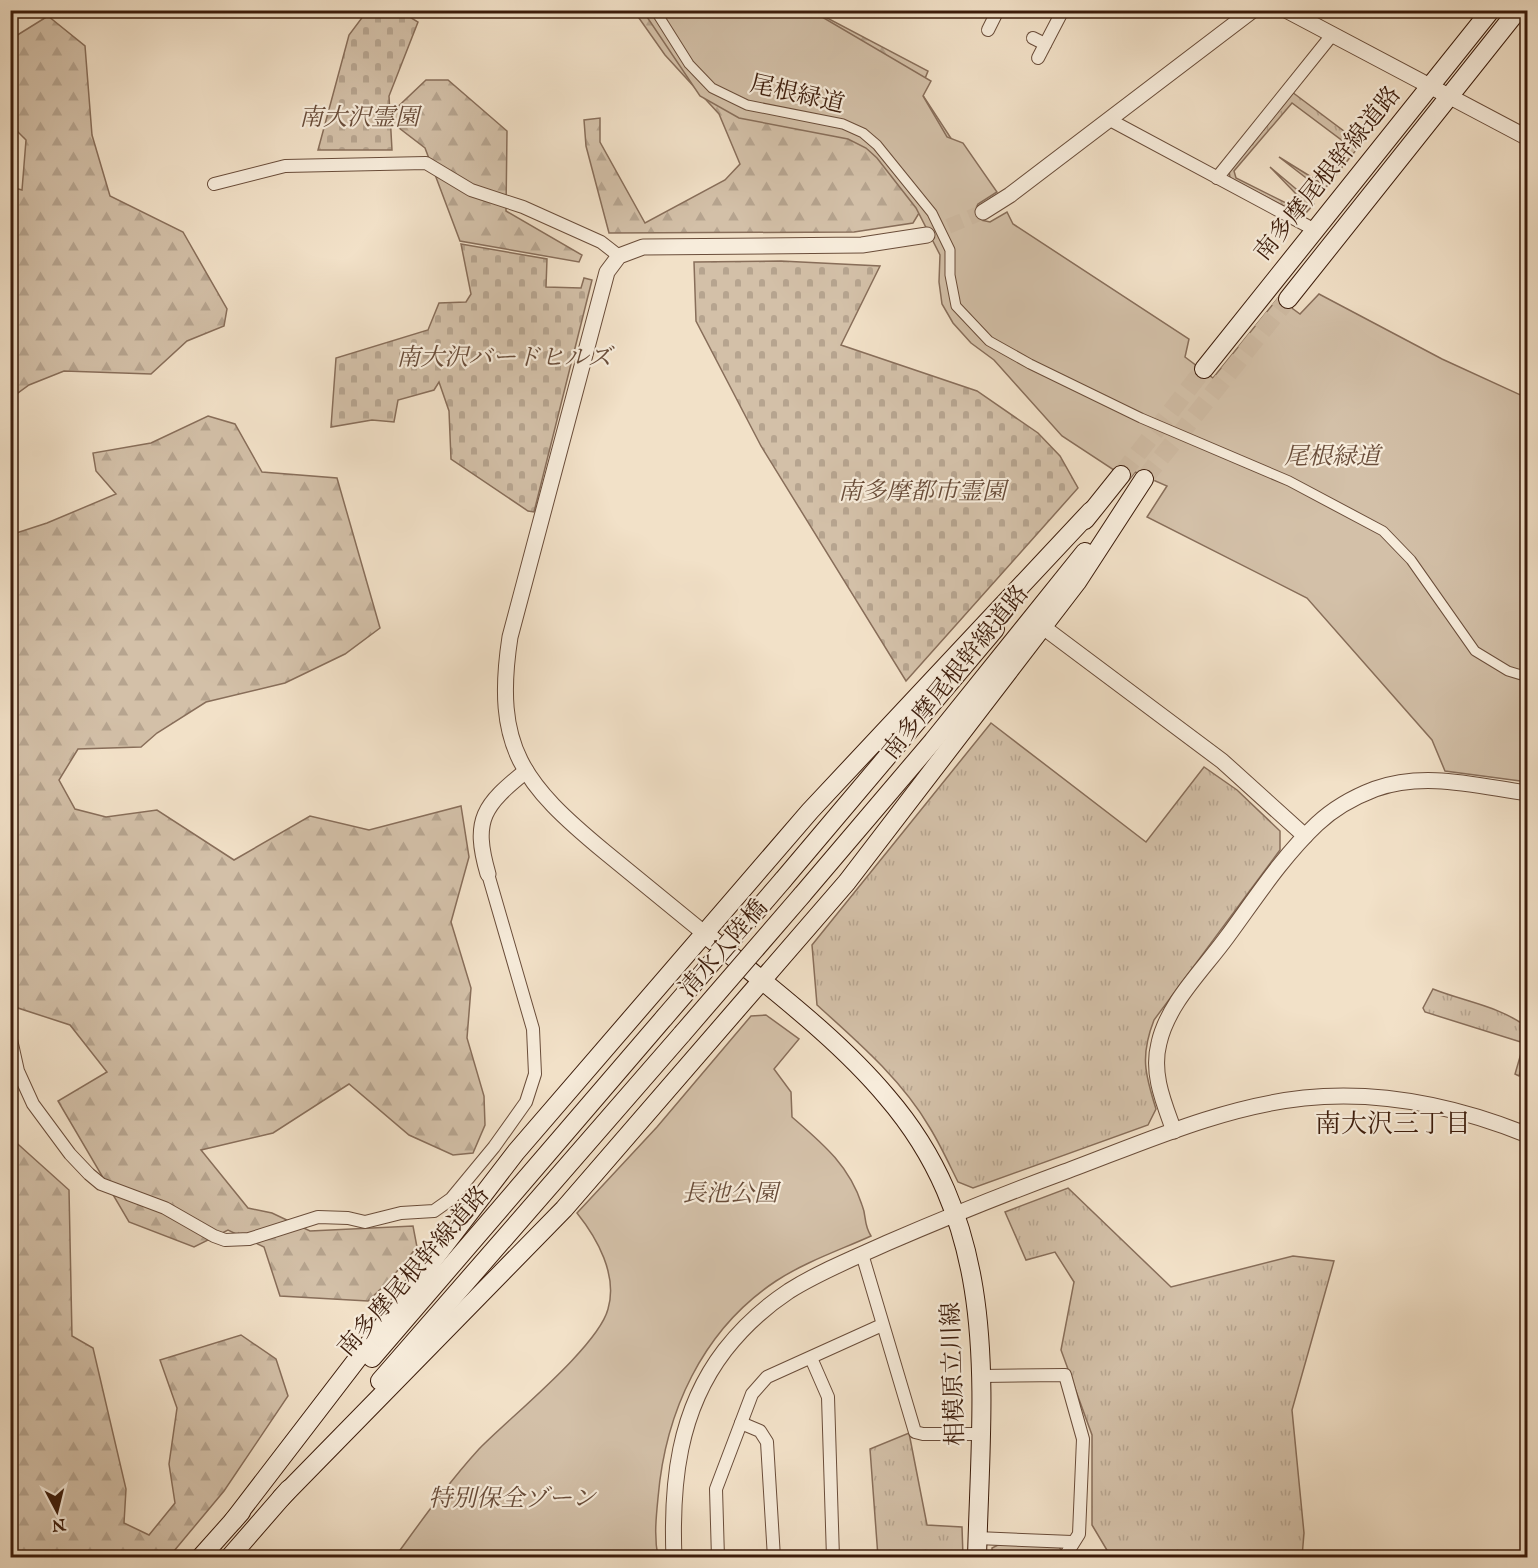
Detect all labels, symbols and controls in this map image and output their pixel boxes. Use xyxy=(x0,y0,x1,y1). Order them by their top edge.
street label: 尾根緑道 xyxy=(747,69,847,121)
street label: 南多摩尾根幹線道路 xyxy=(1248,80,1408,268)
park label: 南大沢霊園 xyxy=(299,103,423,134)
park label: 南大沢バードヒルズ xyxy=(396,343,615,374)
park label: 尾根緑道 xyxy=(1284,442,1384,473)
park label: 南多摩都市霊園 xyxy=(838,477,1010,508)
street label: 南多摩尾根幹線道路 xyxy=(876,579,1036,767)
street label: 清水入陸橋 xyxy=(673,894,775,1004)
district label: 南大沢三丁目 xyxy=(1315,1108,1471,1141)
park label: 長池公園 xyxy=(682,1179,782,1210)
street label: 南多摩尾根幹線道路 xyxy=(331,1180,497,1364)
street label: 相模原立川線 xyxy=(936,1302,972,1446)
north arrow xyxy=(27,1481,87,1541)
park label: 特別保全ゾーン xyxy=(428,1484,598,1515)
text: N xyxy=(50,1513,68,1535)

